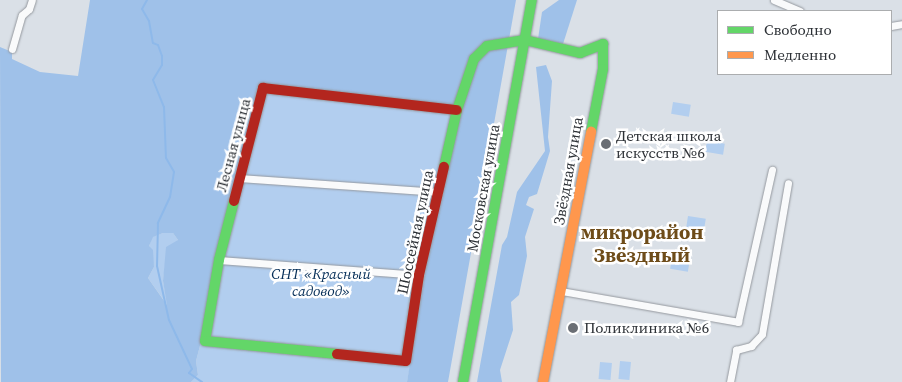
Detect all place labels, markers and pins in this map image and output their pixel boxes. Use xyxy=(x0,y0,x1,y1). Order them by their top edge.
place label: Детская школа искусств №6 xyxy=(616,126,721,161)
marker: Детская школа искусств №6 xyxy=(600,138,612,150)
place label: Поликлиника №6 xyxy=(584,319,709,337)
marker: Поликлиника №6 xyxy=(566,321,580,335)

